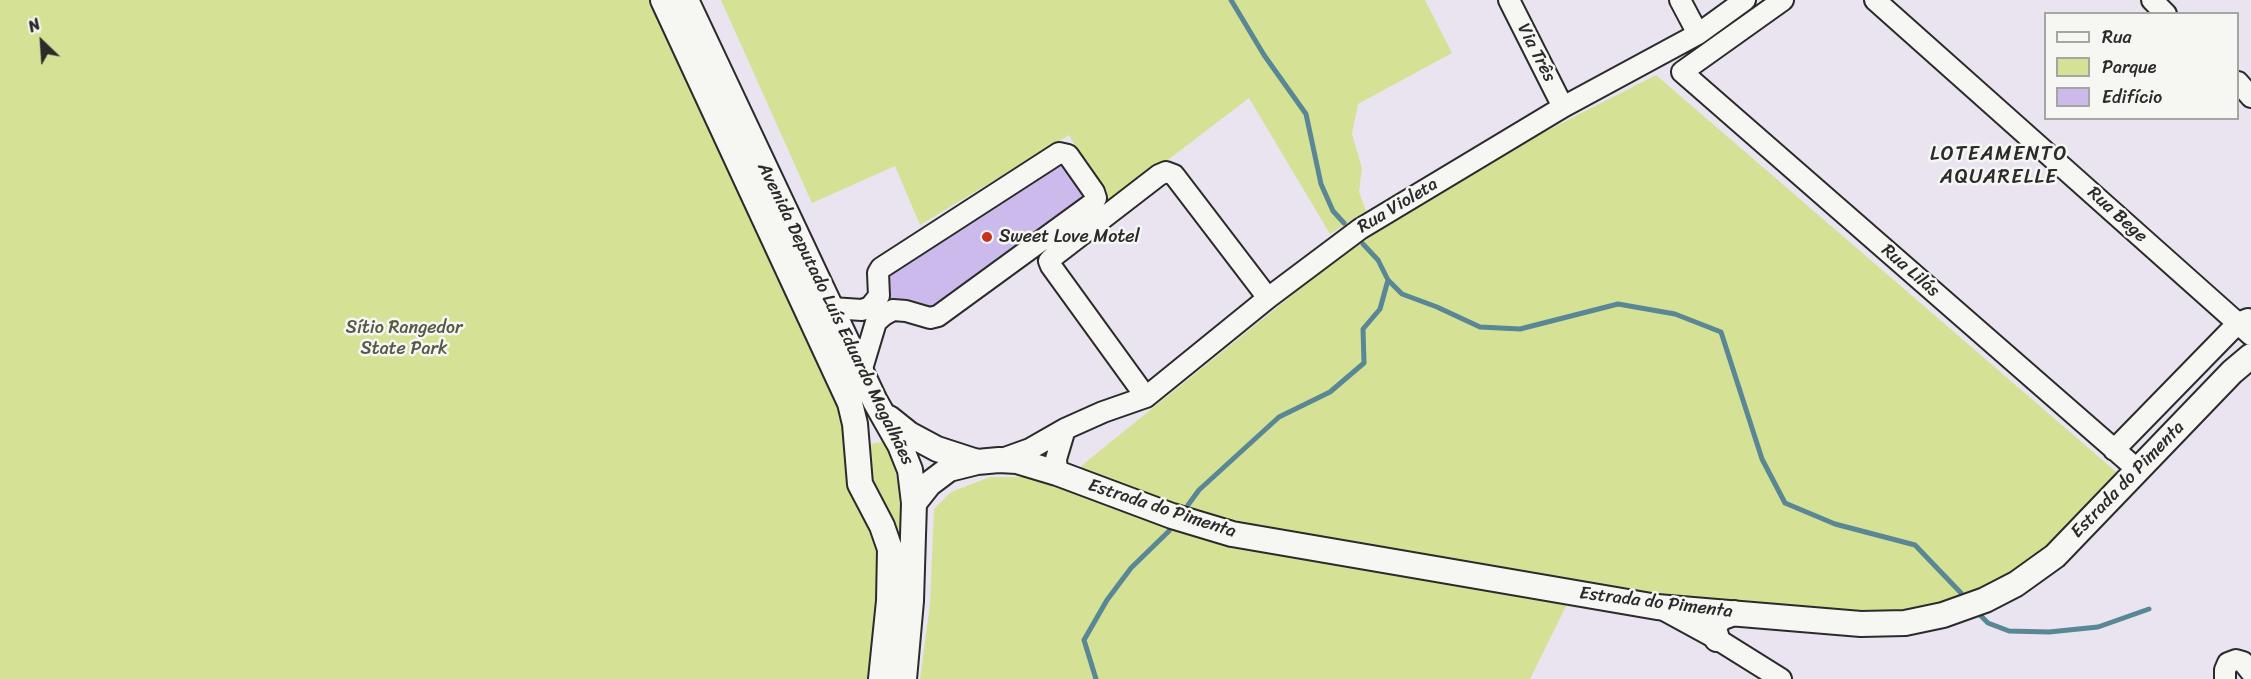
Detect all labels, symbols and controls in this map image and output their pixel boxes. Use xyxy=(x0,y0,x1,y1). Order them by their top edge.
text: N xyxy=(23,10,45,41)
north arrow xyxy=(12,12,72,72)
legend xyxy=(2044,12,2239,120)
street label: Via Três xyxy=(1512,20,1560,86)
text: Rua xyxy=(2102,21,2132,53)
text: Parque xyxy=(2102,51,2156,83)
text: Edifício xyxy=(2102,81,2162,113)
district label: LOTEAMENTO AQUARELLE xyxy=(1931,143,2067,190)
street label: Avenida Deputado Luís Eduardo Magalhães xyxy=(752,159,918,469)
street label: Rua Violeta xyxy=(1354,174,1442,238)
street label: Rua Bege xyxy=(2083,182,2151,248)
place label: Sweet Love Motel xyxy=(999,226,1140,248)
marker: Sweet Love Motel xyxy=(980,230,994,244)
street label: Rua Lilás xyxy=(1876,240,1944,302)
park label: Sítio Rangedor State Park xyxy=(346,317,462,360)
street label: Estrada do Pimenta xyxy=(2067,417,2189,543)
street label: Estrada do Pimenta xyxy=(1085,475,1239,543)
street label: Estrada do Pimenta xyxy=(1578,583,1734,623)

